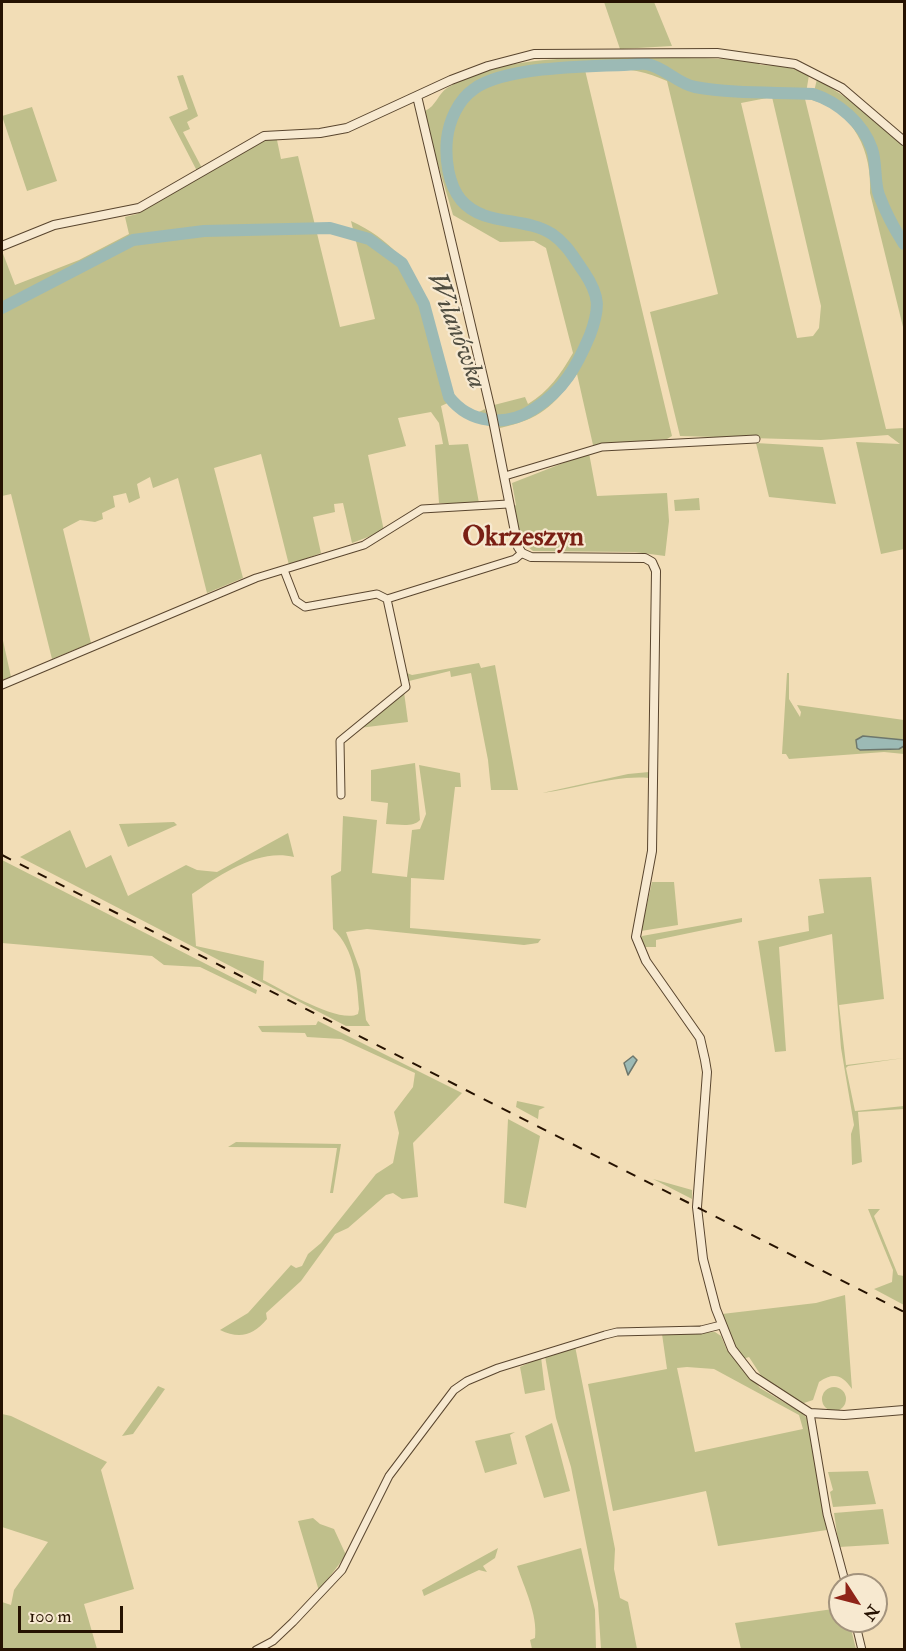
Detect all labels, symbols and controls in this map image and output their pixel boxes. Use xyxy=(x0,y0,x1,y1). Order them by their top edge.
water label: Wilanówka xyxy=(418,268,492,394)
district label: Okrzeszyn xyxy=(462,522,584,556)
north arrow xyxy=(828,1573,888,1633)
scale bar xyxy=(21,1594,126,1632)
text: N xyxy=(859,1601,883,1624)
text: 100 m xyxy=(29,1605,72,1628)

